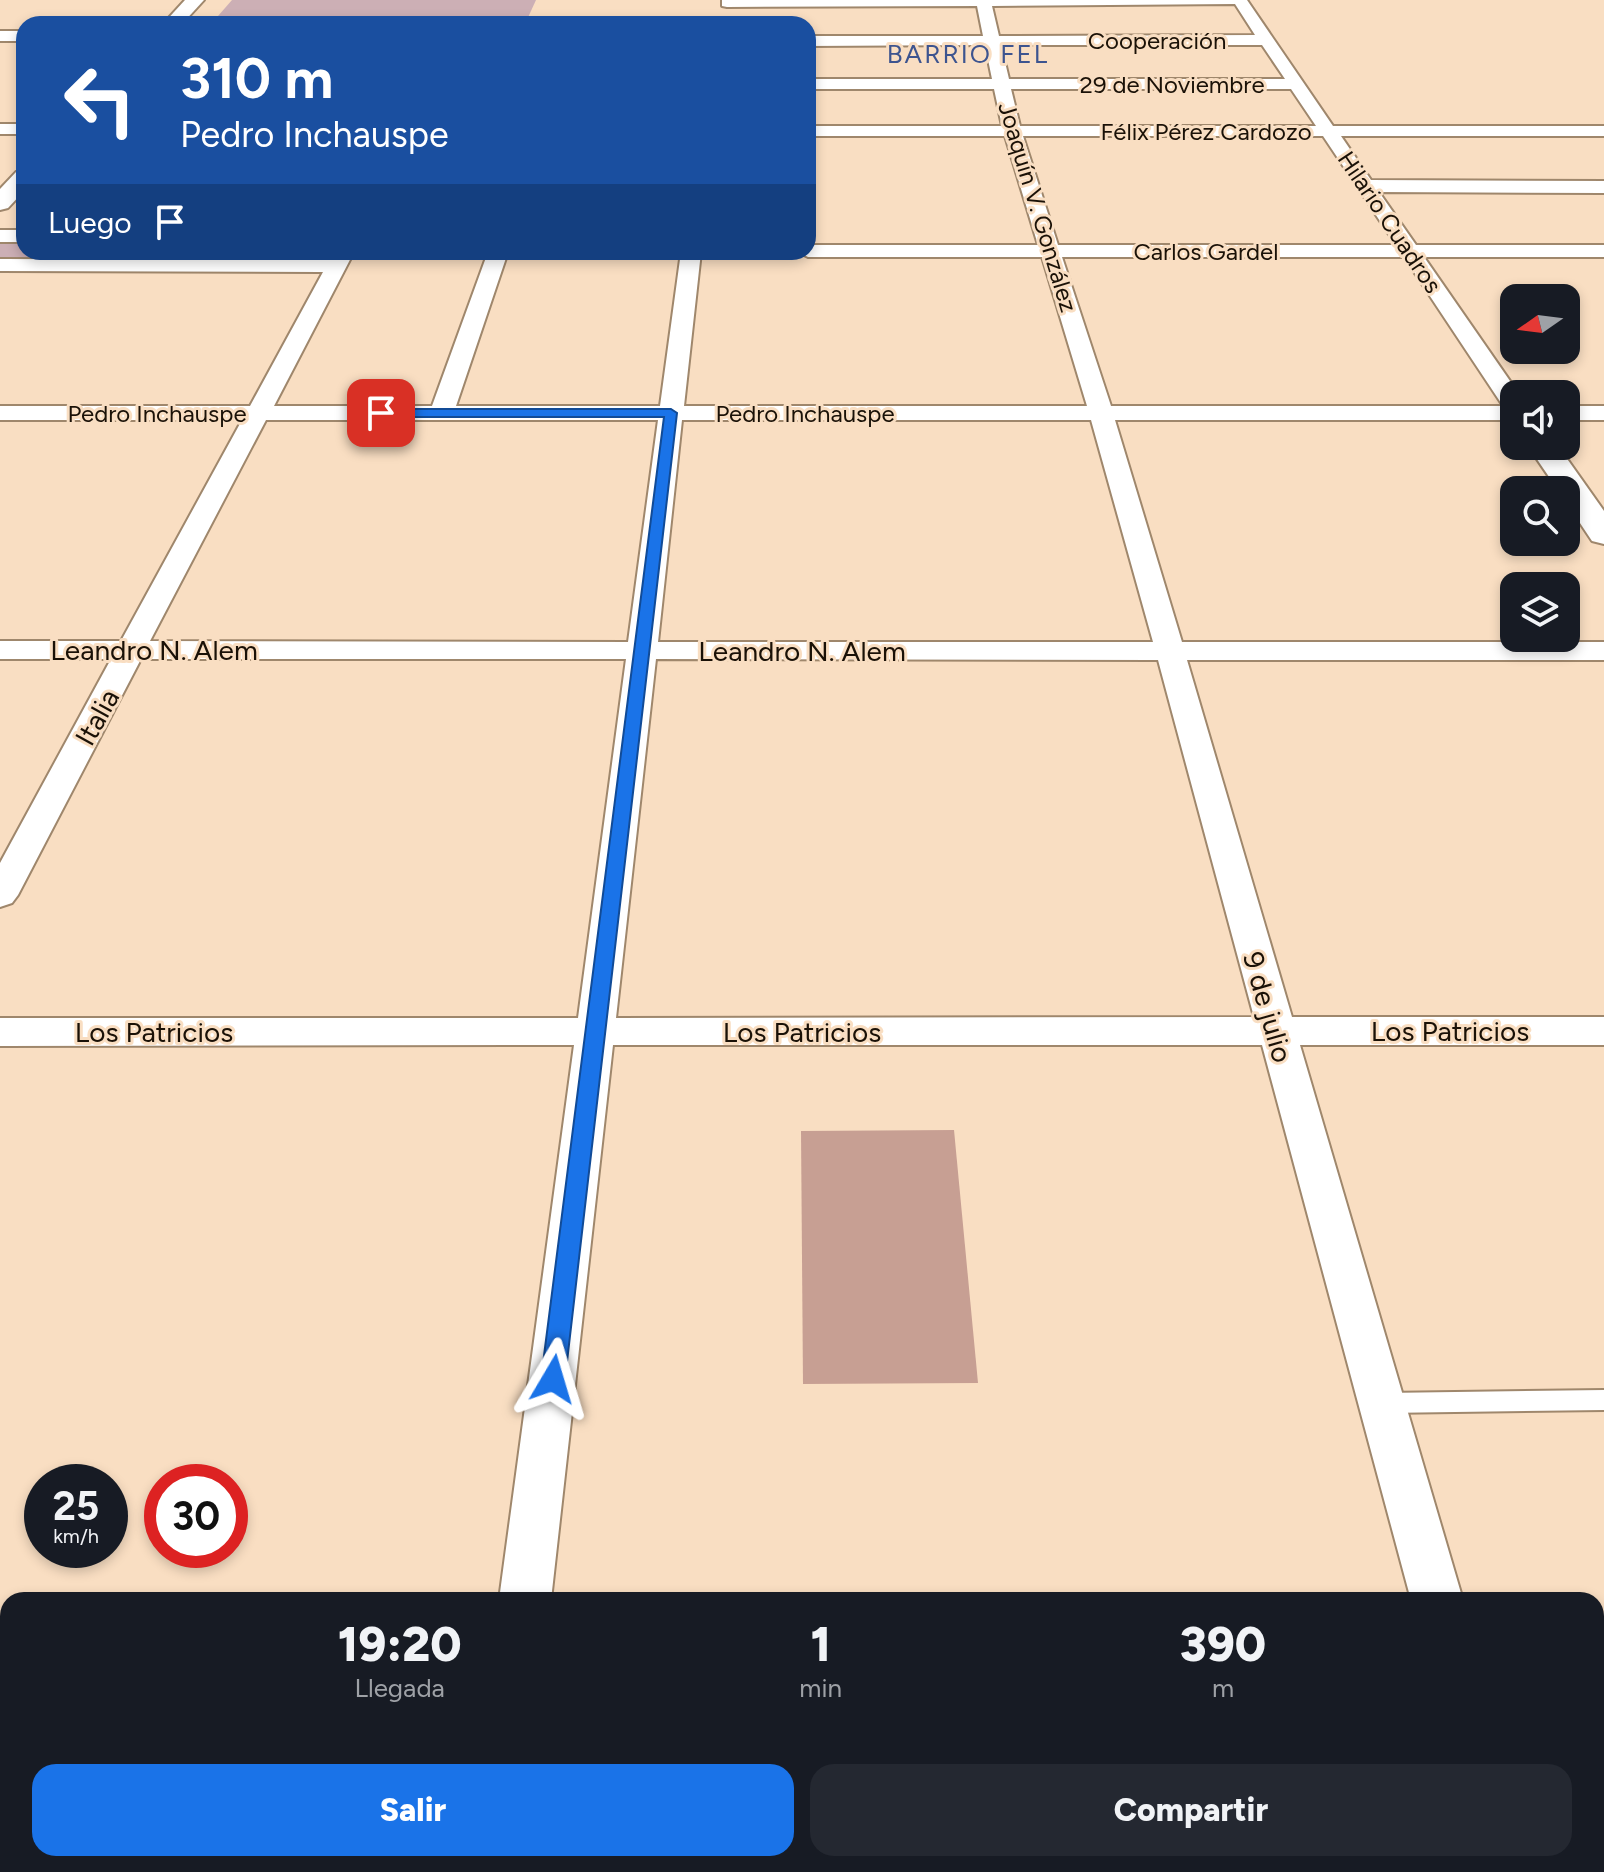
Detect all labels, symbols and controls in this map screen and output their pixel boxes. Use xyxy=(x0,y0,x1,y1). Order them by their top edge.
street label: Cooperación xyxy=(1088,26,1226,55)
district label: BARRIO FEL xyxy=(887,38,1049,70)
text: 310 m xyxy=(180,45,333,112)
icon: left xyxy=(48,48,152,152)
street label: 29 de Noviembre xyxy=(1079,70,1265,99)
street label: Joaquín V. González xyxy=(992,99,1084,315)
text: Pedro Inchauspe xyxy=(180,113,449,156)
street label: Félix Pérez Cardozo xyxy=(1100,117,1312,146)
street label: Hilario Cuadros xyxy=(1332,146,1448,298)
icon: arrive xyxy=(148,200,192,244)
text: Luego xyxy=(48,204,132,241)
street label: Carlos Gardel xyxy=(1133,237,1279,266)
north arrow xyxy=(1500,284,1580,364)
map controls xyxy=(1500,284,1580,652)
pin xyxy=(347,379,415,447)
button: sound xyxy=(1500,380,1580,460)
icon: arrive xyxy=(359,391,403,435)
street label: Pedro Inchauspe xyxy=(67,399,247,428)
street label: Pedro Inchauspe xyxy=(715,399,895,428)
button: search xyxy=(1500,476,1580,556)
button: layers xyxy=(1500,572,1580,652)
street label: Leandro N. Alem xyxy=(50,633,258,667)
street label: Leandro N. Alem xyxy=(698,634,906,668)
street label: Italia xyxy=(68,683,126,751)
street label: 9 de julio xyxy=(1236,948,1300,1066)
street label: Los Patricios xyxy=(1371,1014,1529,1048)
street label: Los Patricios xyxy=(75,1015,233,1049)
street label: Los Patricios xyxy=(723,1015,881,1049)
position arrow xyxy=(511,1337,595,1421)
speed limit sign: 30 xyxy=(144,1464,248,1568)
text: 25 xyxy=(53,1482,99,1530)
text: km/h xyxy=(53,1524,99,1548)
text: 19:20 xyxy=(338,1615,461,1673)
text: 1 xyxy=(810,1615,831,1673)
text: 390 xyxy=(1180,1615,1266,1673)
text: Llegada xyxy=(354,1672,445,1704)
text: min xyxy=(799,1672,842,1704)
text: m xyxy=(1212,1672,1234,1704)
button: Salir xyxy=(32,1764,794,1856)
button: Compartir xyxy=(810,1764,1572,1856)

